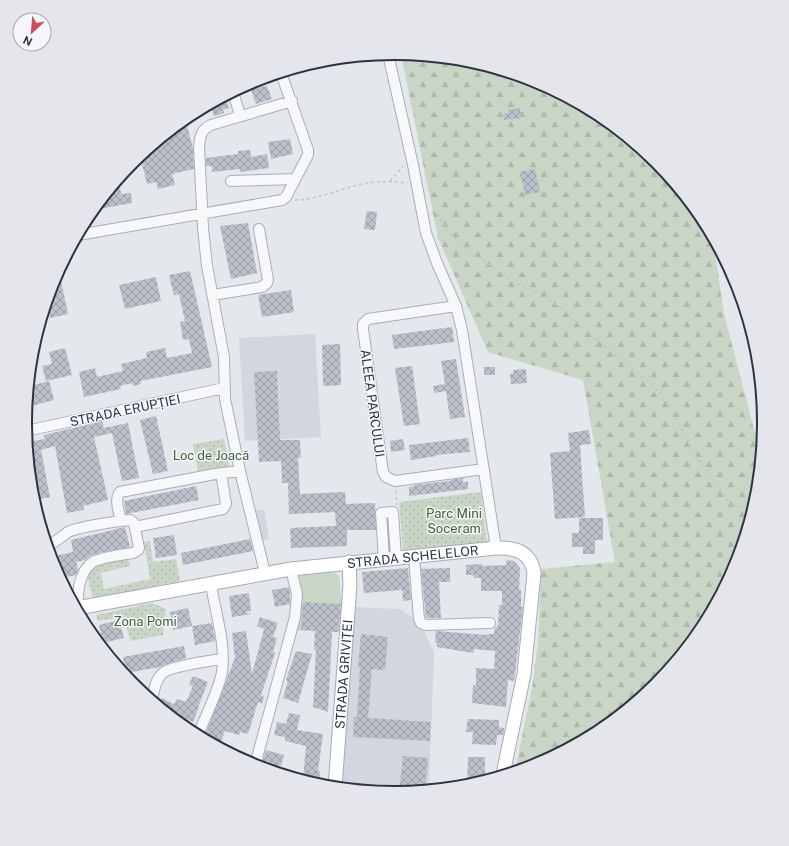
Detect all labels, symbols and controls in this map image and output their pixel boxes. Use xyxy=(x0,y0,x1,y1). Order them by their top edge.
north arrow xyxy=(12,12,52,52)
text: N xyxy=(21,34,34,48)
street label: ALEEA PARCULUI xyxy=(358,348,387,458)
street label: STRADA ERUPȚIEI xyxy=(68,391,182,430)
park label: Loc de Joacă xyxy=(173,448,249,463)
park label: Parc Mini Soceram xyxy=(426,506,482,536)
street label: STRADA SCHELELOR xyxy=(346,543,479,571)
park label: Zona Pomi xyxy=(113,614,177,629)
street label: STRADA GRIVIȚEI xyxy=(332,619,355,729)

